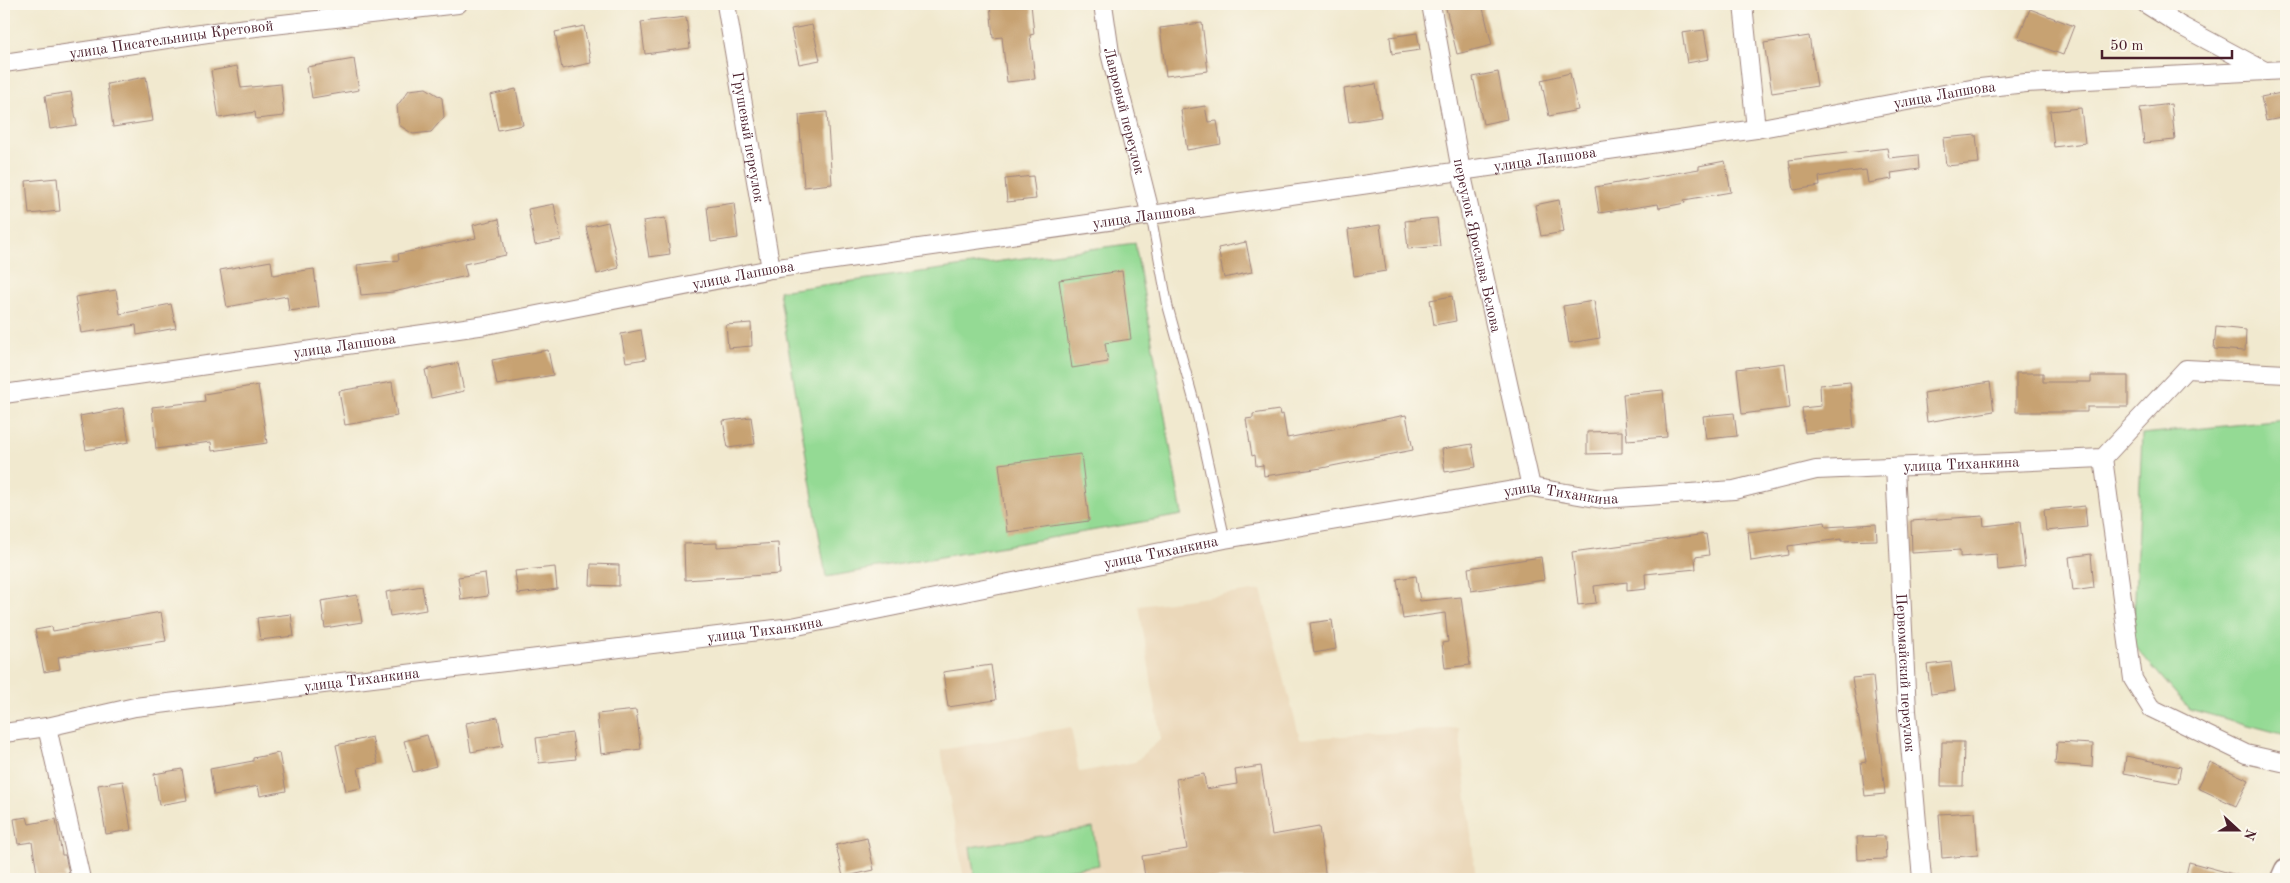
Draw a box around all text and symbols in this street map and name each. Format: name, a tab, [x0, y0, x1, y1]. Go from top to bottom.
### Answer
street label: улица Писательницы Кретовой	[69, 19, 274, 62]
scale bar	[2102, 28, 2232, 60]
text: 50 m	[2110, 39, 2144, 54]
street label: Лавровый переулок	[1100, 46, 1146, 177]
street label: Грушевый переулок	[729, 71, 766, 204]
street label: улица Лапшова	[1893, 80, 1997, 112]
street label: улица Лапшова	[1493, 146, 1598, 175]
street label: переулок Ярослава Белова	[1450, 158, 1503, 335]
street label: улица Лапшова	[1092, 203, 1197, 232]
street label: улица Лапшова	[691, 260, 796, 293]
street label: улица Лапшова	[292, 332, 398, 361]
street label: улица Тиханкина	[1903, 455, 2020, 475]
street label: улица Тиханкина	[1503, 480, 1619, 508]
street label: улица Тиханкина	[1103, 534, 1220, 572]
street label: Первомайский переулок	[1892, 593, 1917, 753]
street label: улица Тиханкина	[706, 615, 824, 646]
street label: улица Тиханкина	[303, 666, 421, 695]
north arrow	[2212, 806, 2262, 856]
text: N	[2241, 827, 2258, 842]

